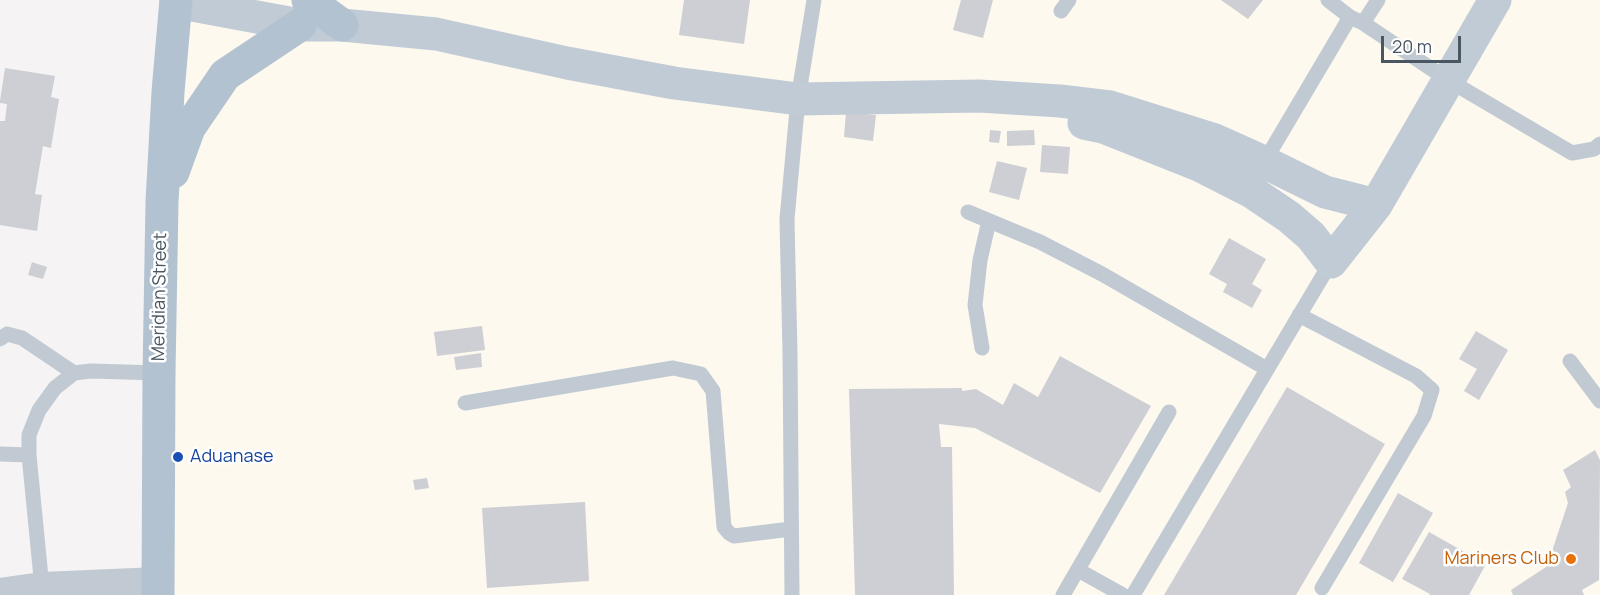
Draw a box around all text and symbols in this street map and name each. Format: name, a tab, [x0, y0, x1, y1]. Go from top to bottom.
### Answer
scale bar	[1384, 24, 1464, 62]
text: 20 m	[1392, 34, 1432, 58]
street label: Meridian Street	[148, 233, 172, 361]
place label: Aduanase	[190, 446, 273, 468]
marker: Aduanase	[171, 450, 185, 464]
place label: Mariners Club	[1444, 548, 1559, 570]
marker: Mariners Club	[1564, 552, 1578, 566]

